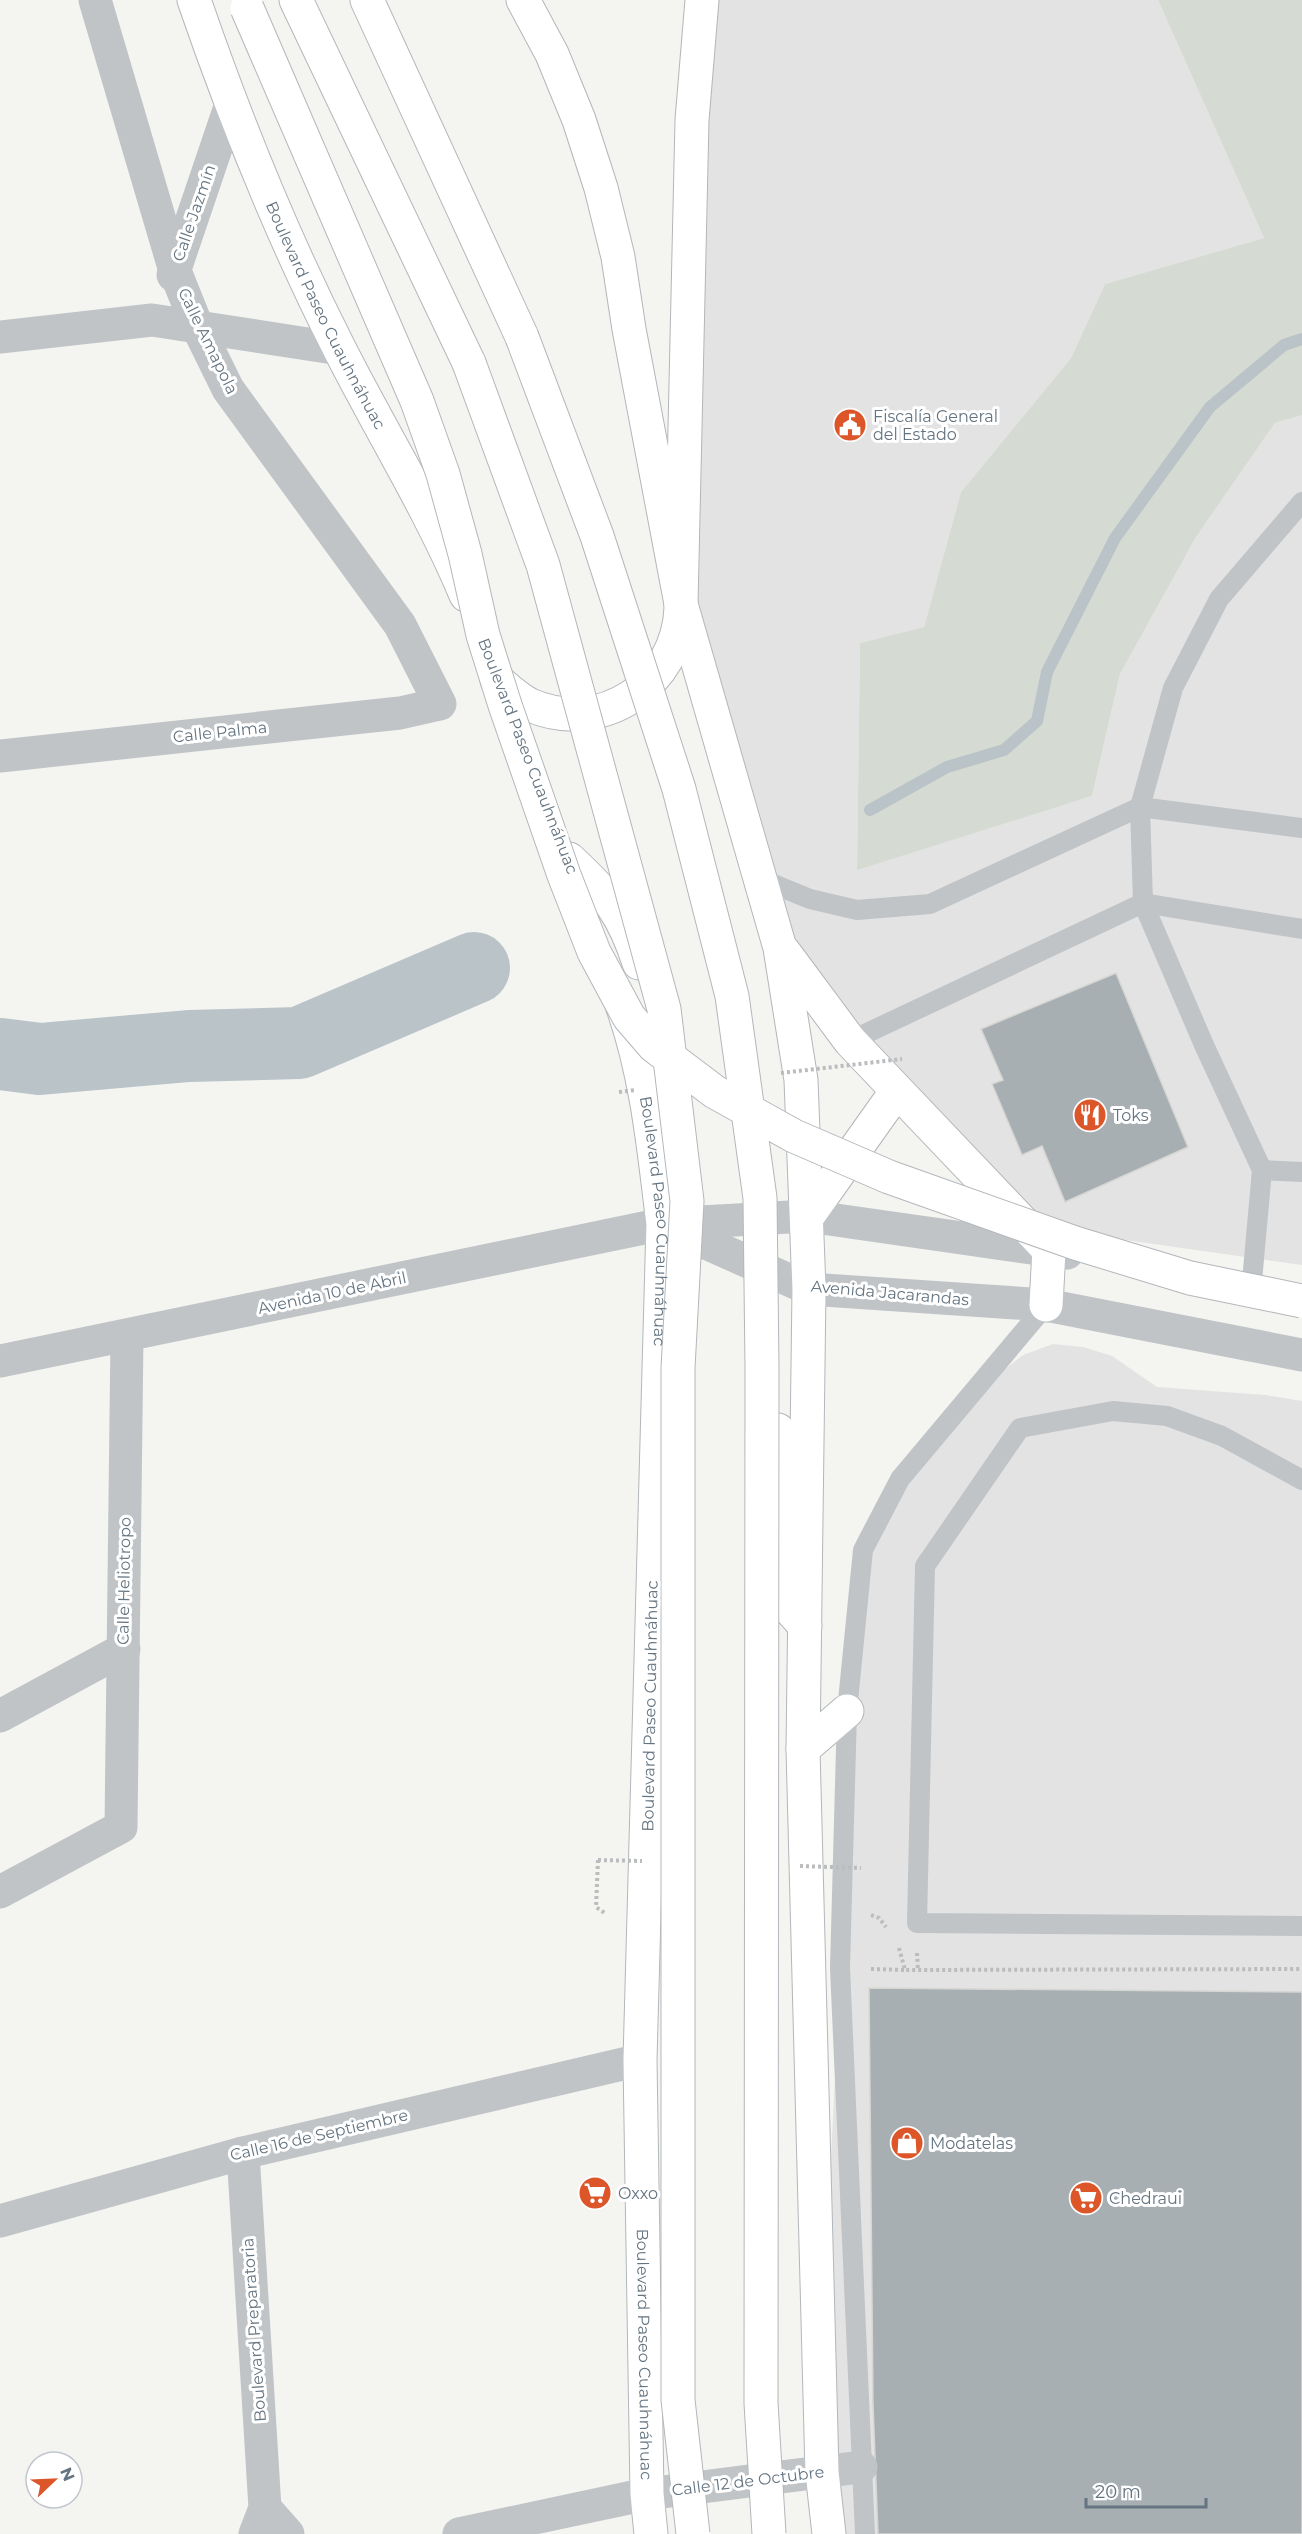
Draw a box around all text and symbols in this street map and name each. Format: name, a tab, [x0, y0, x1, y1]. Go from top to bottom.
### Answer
street label: Calle Jazmín	[169, 162, 219, 264]
street label: Boulevard Paseo Cuauhnáhuac	[262, 198, 390, 432]
street label: Calle Amapola	[174, 285, 242, 397]
public building icon: Fiscalía General del Estado	[832, 407, 868, 443]
place label: Fiscalía General del Estado	[873, 407, 998, 444]
street label: Boulevard Paseo Cuauhnáhuac	[474, 635, 582, 877]
street label: Calle Palma	[172, 718, 268, 746]
street label: Boulevard Paseo Cuauhnáhuac	[636, 1095, 673, 1347]
restaurant icon: Toks	[1072, 1097, 1108, 1133]
place label: Toks	[1113, 1106, 1149, 1125]
street label: Avenida 10 de Abril	[256, 1268, 408, 1318]
street label: Avenida Jacarandas	[810, 1277, 970, 1309]
street label: Calle Heliotropo	[113, 1517, 135, 1645]
street label: Boulevard Paseo Cuauhnáhuac	[638, 1580, 662, 1832]
street label: Calle 16 de Septiembre	[228, 2105, 410, 2165]
shop icon: Modatelas	[889, 2125, 925, 2161]
place label: Modatelas	[930, 2134, 1013, 2153]
supermarket icon: Oxxo	[577, 2175, 613, 2211]
supermarket icon: Chedraui	[1068, 2180, 1104, 2216]
place label: Oxxo	[618, 2184, 658, 2203]
place label: Chedraui	[1109, 2189, 1182, 2208]
street label: Boulevard Paseo Cuauhnáhuac	[633, 2228, 656, 2480]
street label: Boulevard Preparatoria	[238, 2237, 270, 2423]
north arrow	[24, 2450, 84, 2510]
street label: Calle 12 de Octubre	[671, 2462, 825, 2500]
text: N	[56, 2465, 79, 2484]
scale bar	[1086, 2471, 1206, 2509]
text: 20 m	[1095, 2481, 1141, 2503]

